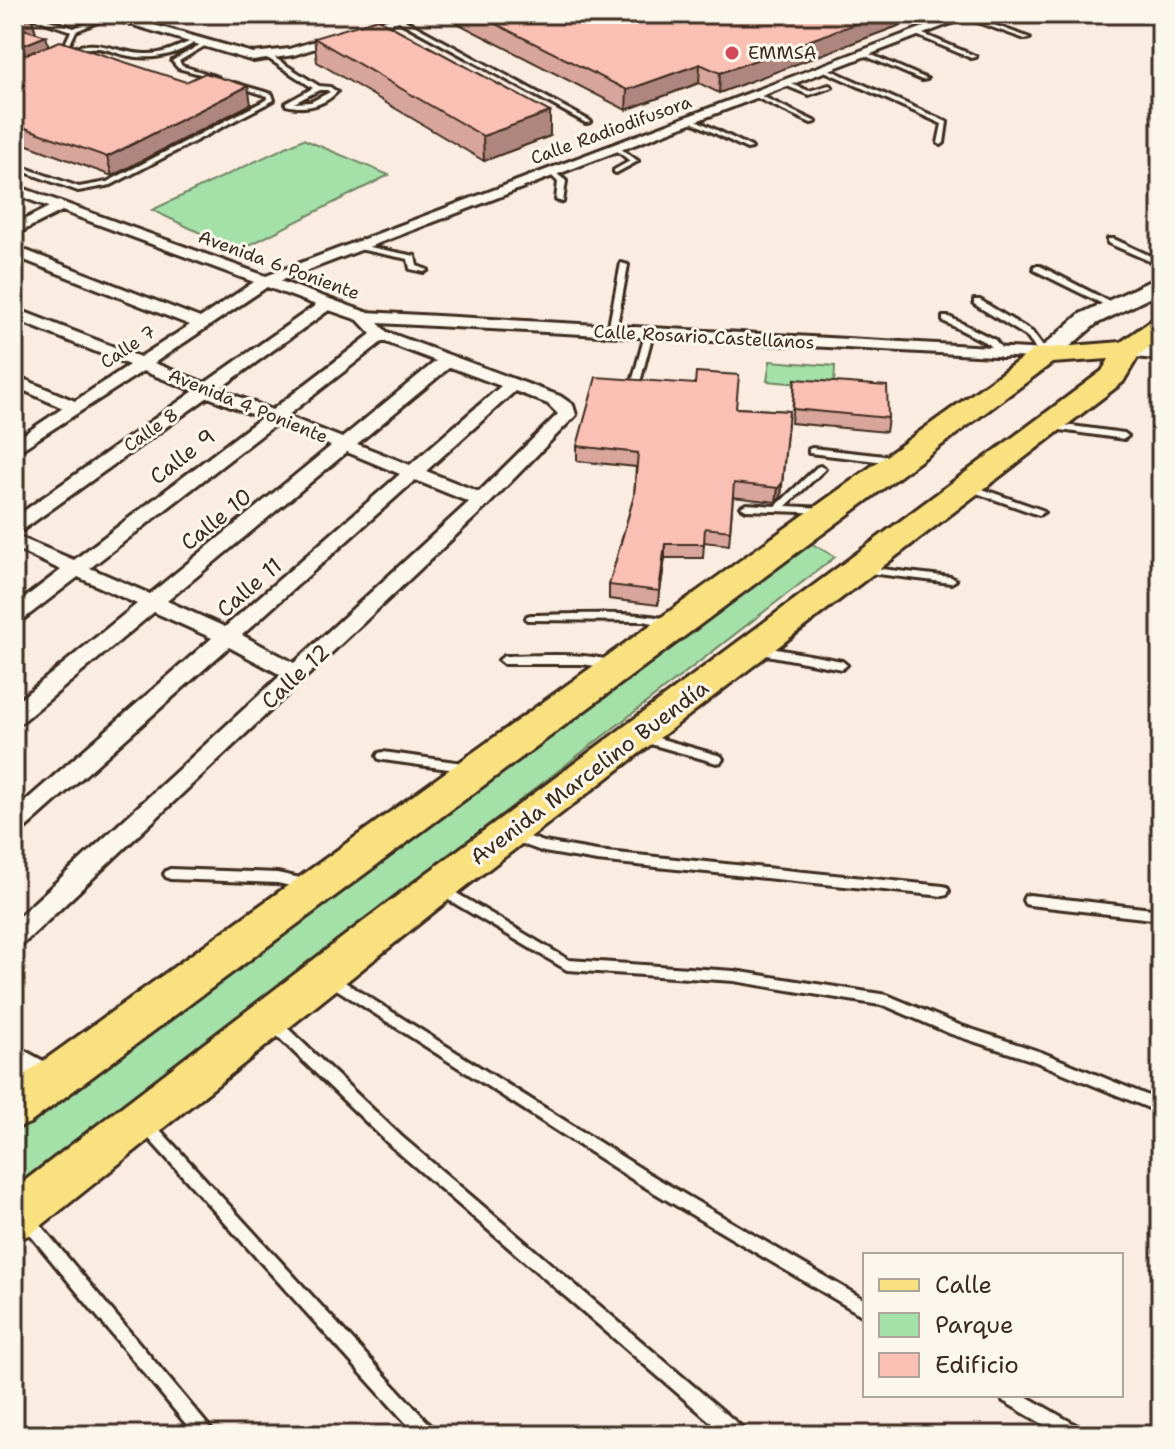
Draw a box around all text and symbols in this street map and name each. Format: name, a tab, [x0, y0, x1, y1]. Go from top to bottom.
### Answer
place label: EMMSA	[748, 41, 817, 65]
marker: EMMSA	[723, 44, 741, 62]
street label: Calle Radiodifusora	[527, 90, 695, 170]
street label: Avenida 6 Poniente	[195, 225, 363, 305]
street label: Calle Rosario Castellanos	[593, 319, 815, 355]
street label: Calle 7	[96, 320, 160, 374]
street label: Avenida 4 Poniente	[165, 363, 331, 449]
street label: Calle 8	[119, 403, 183, 457]
street label: Calle 9	[144, 422, 221, 491]
street label: Calle 10	[175, 482, 258, 557]
street label: Calle 11	[211, 551, 288, 624]
street label: Calle 12	[255, 637, 336, 715]
street label: Avenida Marcelino Buendía	[464, 673, 715, 872]
legend	[863, 1253, 1123, 1397]
text: Calle	[935, 1269, 992, 1301]
text: Parque	[935, 1309, 1014, 1341]
text: Edificio	[935, 1349, 1019, 1381]

